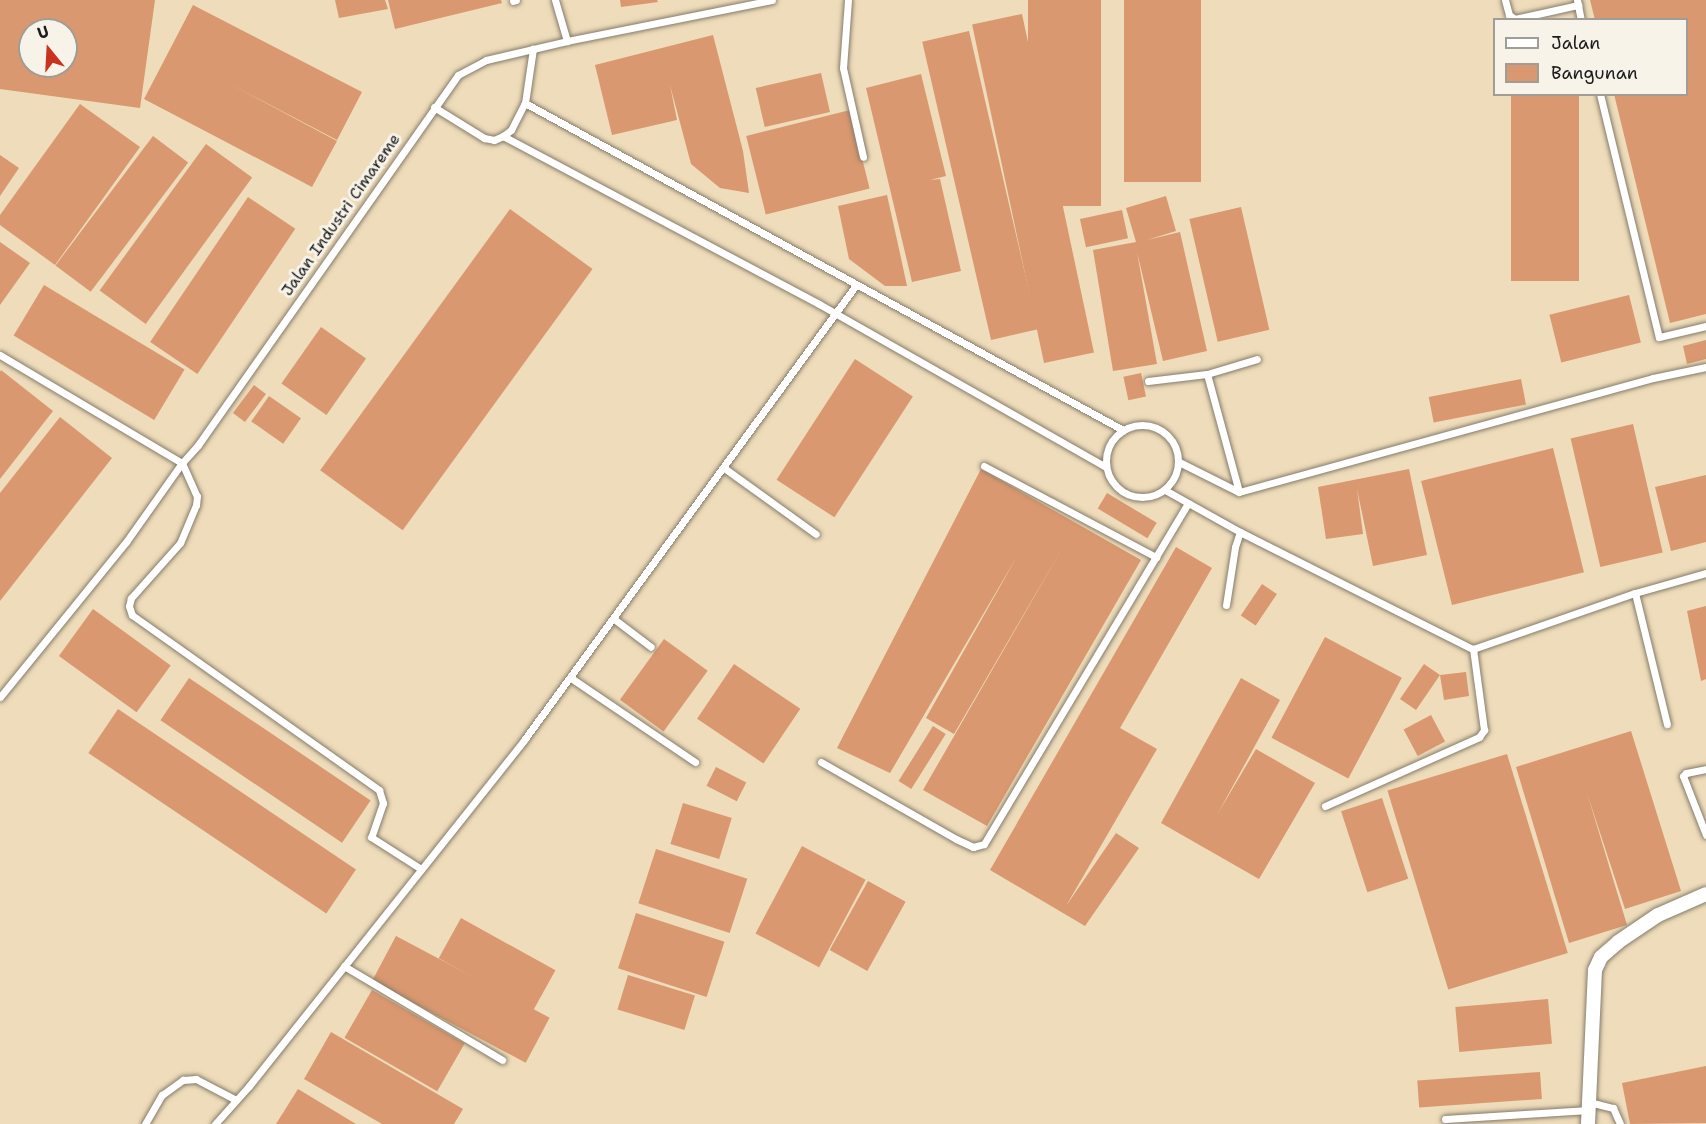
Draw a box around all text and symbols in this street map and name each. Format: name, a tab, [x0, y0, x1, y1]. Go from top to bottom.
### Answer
north arrow	[18, 18, 78, 78]
legend	[1493, 18, 1688, 96]
text: U	[34, 21, 51, 44]
text: Jalan	[1551, 31, 1600, 55]
text: Bangunan	[1551, 61, 1638, 85]
street label: Jalan Industri Cimareme	[278, 130, 404, 300]

